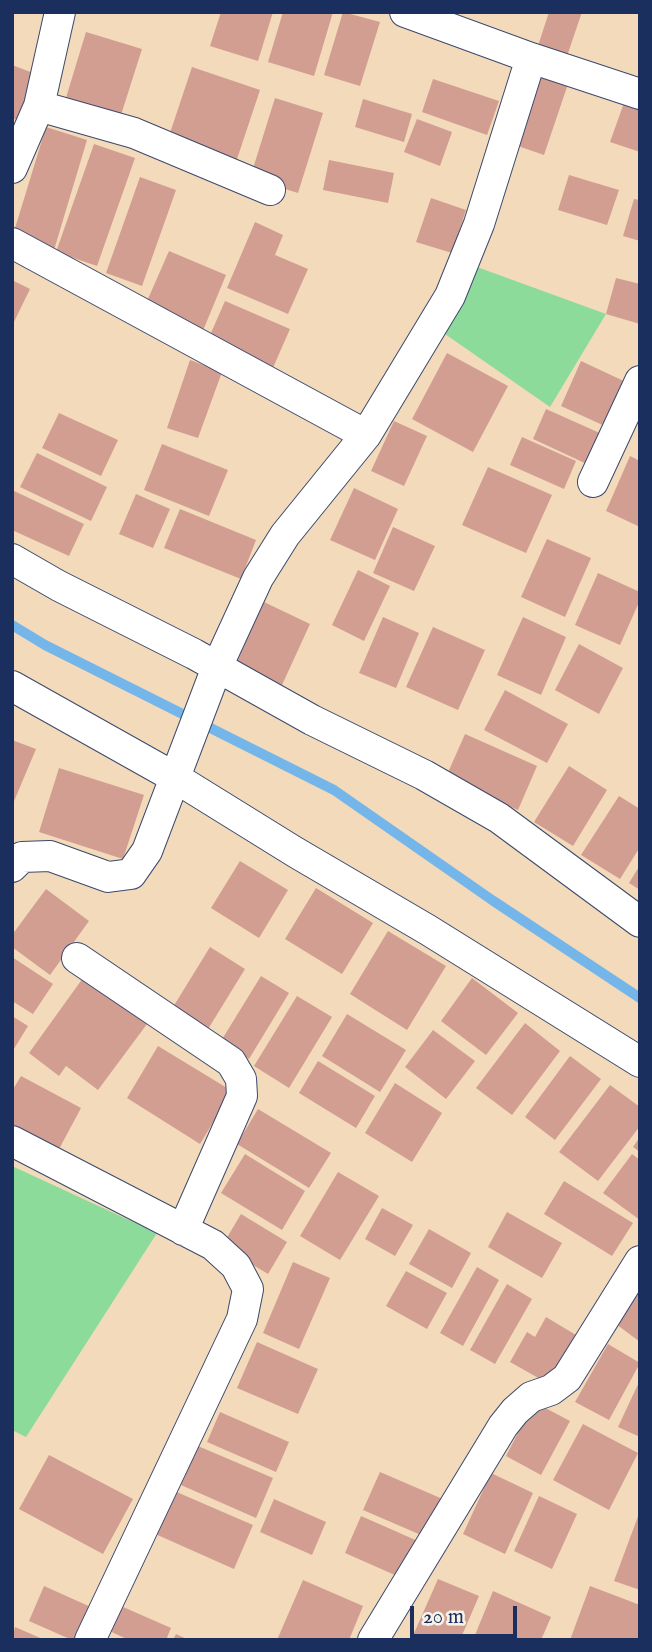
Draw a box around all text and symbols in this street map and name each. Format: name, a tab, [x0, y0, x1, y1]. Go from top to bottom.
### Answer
scale bar	[414, 1592, 521, 1636]
text: 20 m	[423, 1604, 464, 1631]

